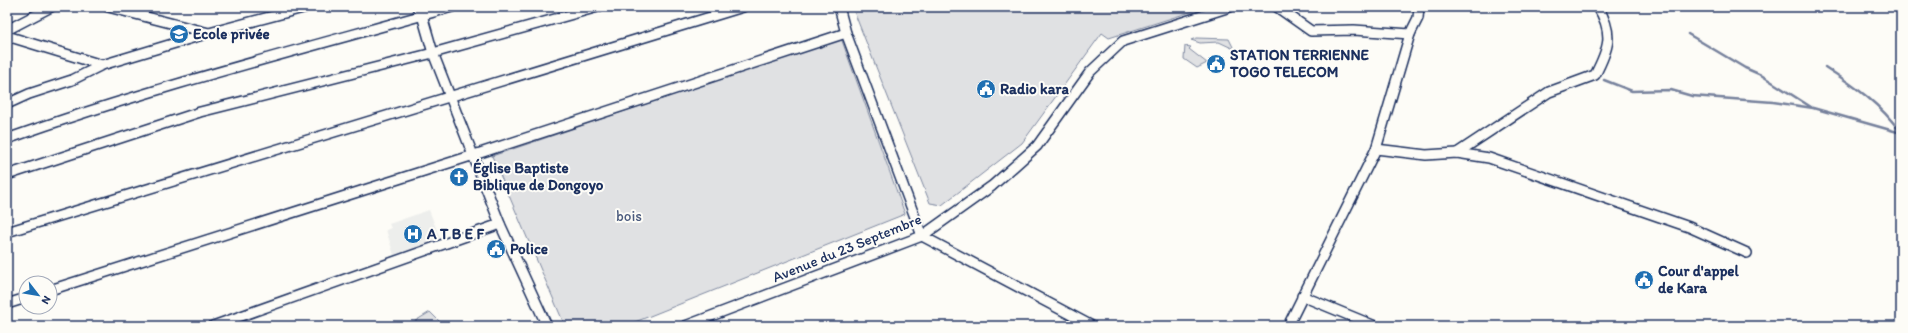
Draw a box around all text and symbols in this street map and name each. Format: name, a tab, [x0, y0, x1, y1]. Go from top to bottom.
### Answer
school or university icon: Ecole privée	[168, 23, 190, 45]
place label: Ecole privée	[193, 25, 270, 44]
place label: STATION TERRIENNE TOGO TELECOM	[1229, 46, 1370, 81]
public building icon: STATION TERRIENNE TOGO TELECOM	[1205, 53, 1227, 75]
public building icon: Radio kara	[975, 78, 997, 100]
place label: Radio kara	[1000, 80, 1069, 98]
place label: Église Baptiste Biblique de Dongoyo	[473, 158, 604, 195]
church icon: Église Baptiste Biblique de Dongoyo	[448, 166, 470, 188]
park label: bois	[616, 207, 642, 225]
street label: Avenue du 23 Septembre	[770, 210, 924, 286]
hospital icon: A T B E F	[402, 223, 424, 245]
place label: A T B E F	[426, 225, 484, 243]
public building icon: Police	[485, 238, 507, 260]
place label: Police	[510, 240, 548, 258]
place label: Cour d'appel de Kara	[1658, 262, 1739, 297]
public building icon: Cour d'appel de Kara	[1633, 269, 1655, 291]
north arrow	[18, 275, 58, 315]
text: N	[39, 293, 54, 306]

